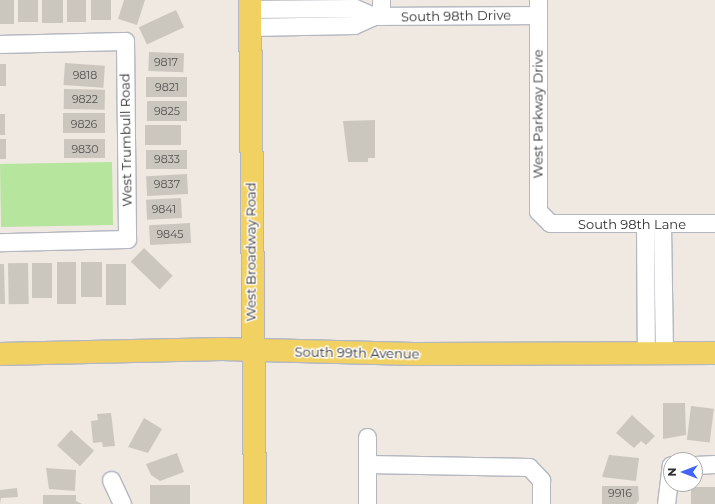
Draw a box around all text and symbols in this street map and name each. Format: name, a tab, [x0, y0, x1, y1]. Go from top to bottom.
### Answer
street label: South 98th Drive	[401, 7, 511, 25]
street label: West Parkway Drive	[530, 49, 546, 179]
house number: 9817	[154, 55, 178, 69]
house number: 9818	[73, 68, 97, 82]
street label: West Trumbull Road	[117, 73, 135, 207]
house number: 9821	[155, 80, 179, 94]
house number: 9822	[72, 92, 98, 106]
house number: 9825	[154, 104, 180, 118]
house number: 9826	[71, 117, 97, 131]
house number: 9830	[71, 142, 99, 156]
house number: 9833	[154, 152, 180, 166]
house number: 9837	[154, 177, 180, 191]
street label: West Broadway Road	[243, 182, 259, 322]
house number: 9841	[152, 202, 176, 216]
street label: South 98th Lane	[578, 216, 686, 232]
house number: 9845	[156, 227, 184, 241]
street label: South 99th Avenue	[294, 344, 420, 362]
north arrow	[663, 452, 703, 492]
text: N	[665, 468, 679, 476]
house number: 9916	[608, 486, 632, 500]

